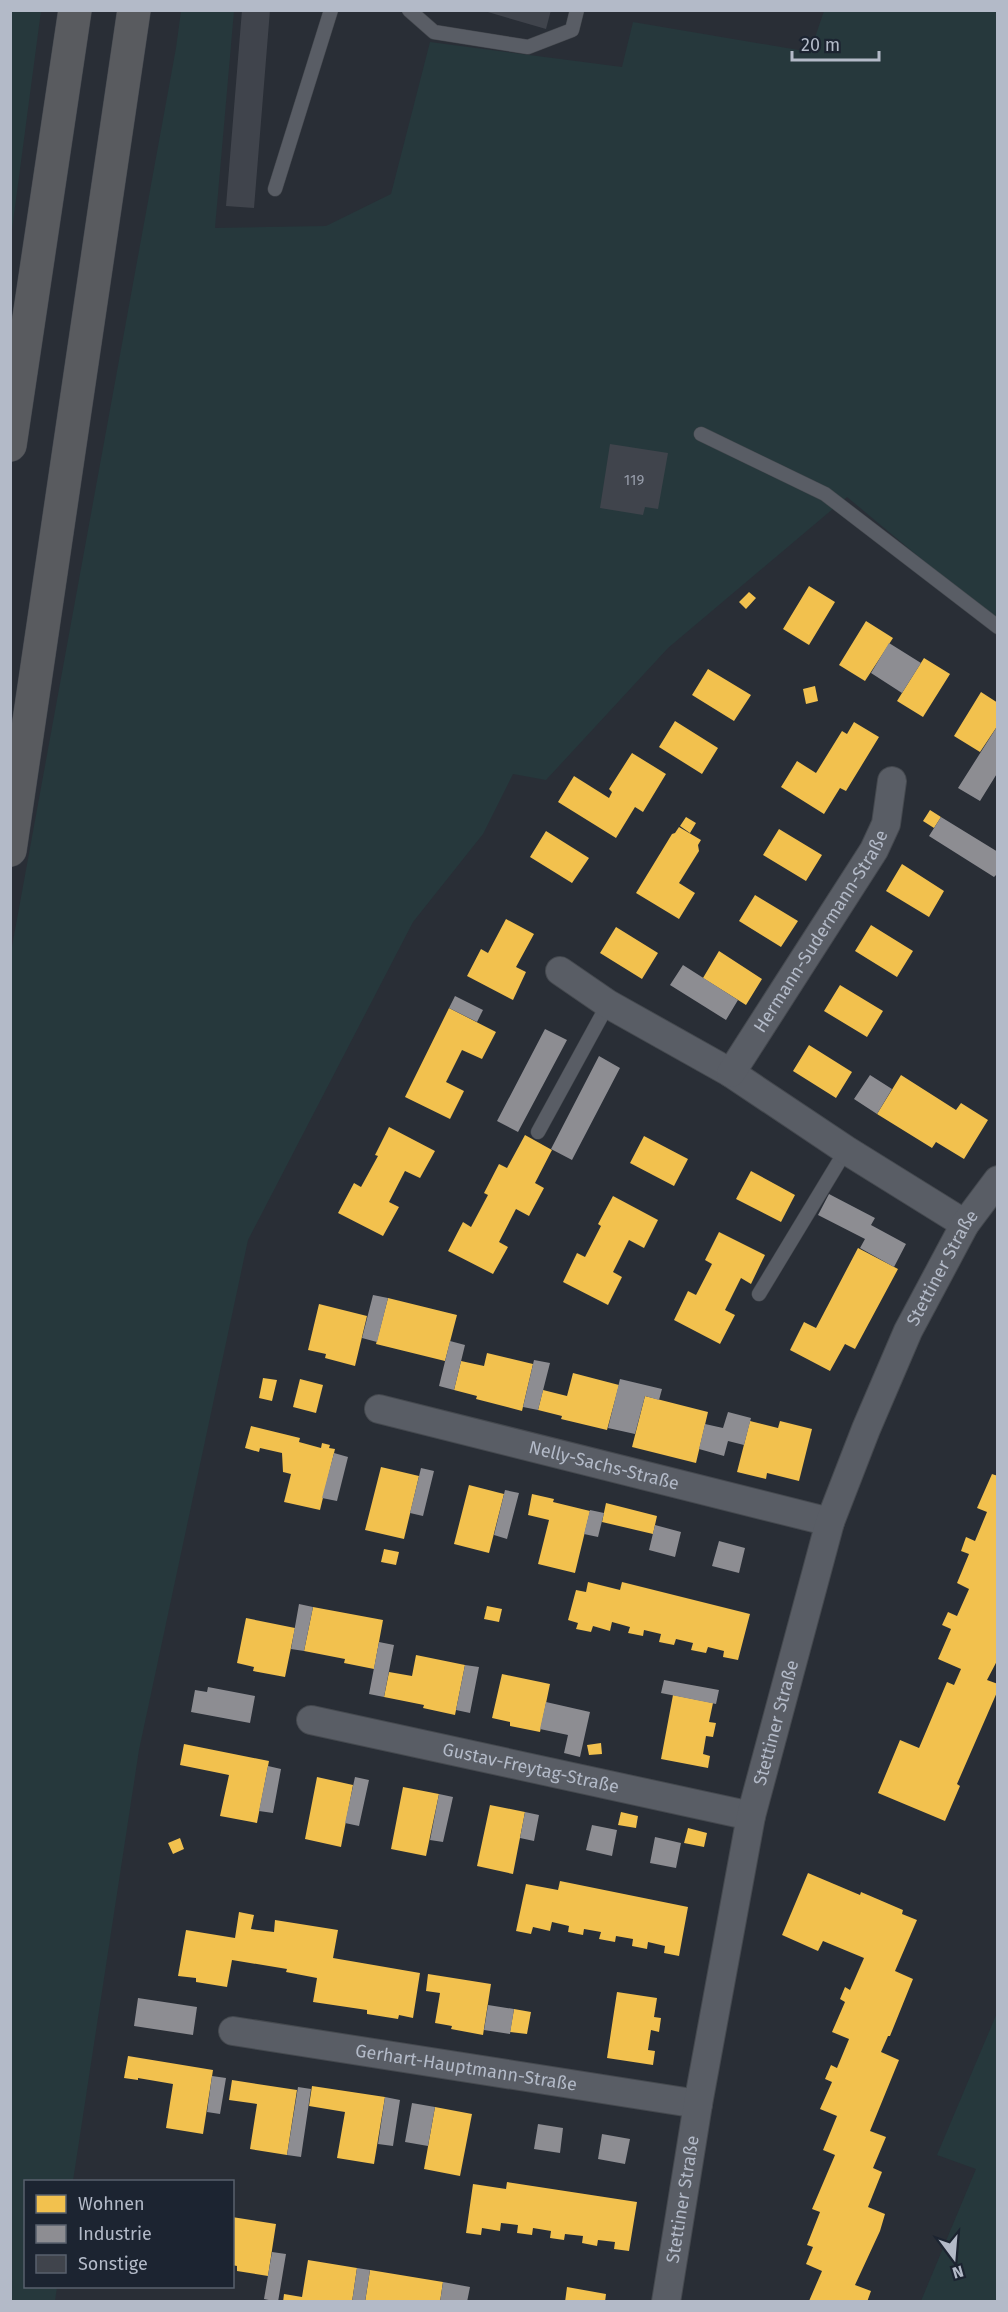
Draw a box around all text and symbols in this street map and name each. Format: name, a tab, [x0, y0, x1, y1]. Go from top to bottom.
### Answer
scale bar	[792, 24, 879, 62]
text: 20 m	[801, 34, 840, 56]
house number: 119	[624, 471, 644, 489]
street label: Hermann-Sudermann-Straße	[749, 826, 893, 1037]
street label: Stettiner Straße	[902, 1205, 983, 1330]
street label: Nelly-Sachs-Straße	[527, 1436, 682, 1495]
street label: Stettiner Straße	[749, 1658, 803, 1788]
street label: Gustav-Freytag-Straße	[441, 1738, 621, 1798]
street label: Gerhart-Hauptmann-Straße	[354, 2039, 579, 2096]
street label: Stettiner Straße	[661, 2134, 704, 2265]
legend	[24, 2180, 234, 2288]
text: Wohnen	[78, 2193, 145, 2215]
text: Industrie	[78, 2223, 152, 2245]
north arrow	[924, 2228, 984, 2288]
text: Sonstige	[78, 2253, 148, 2275]
text: N	[950, 2261, 966, 2283]

